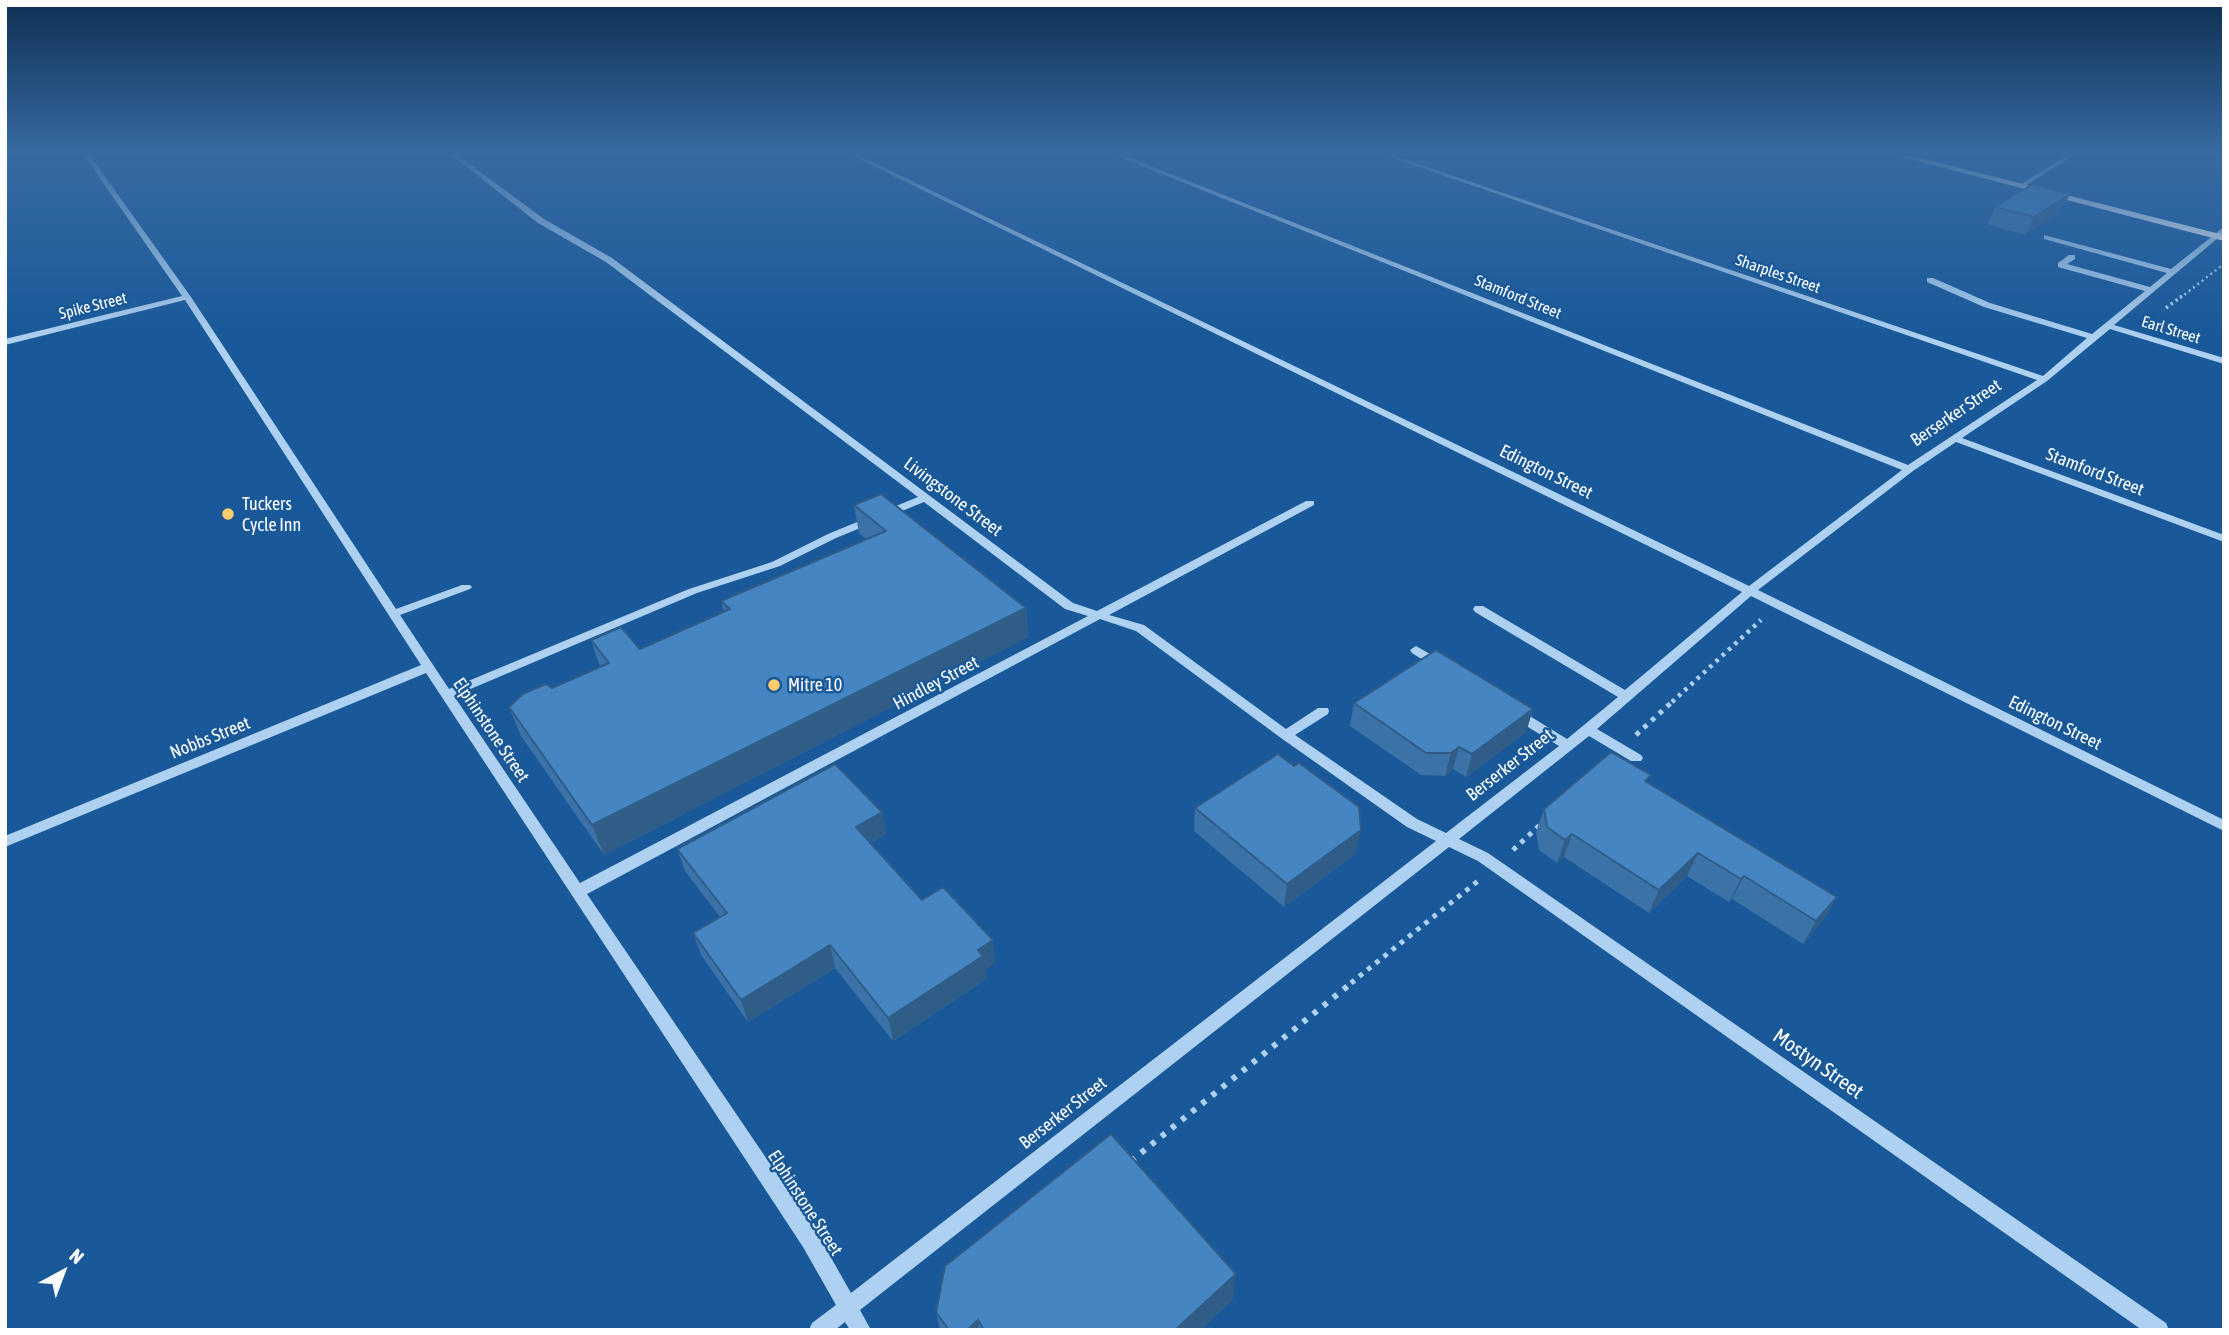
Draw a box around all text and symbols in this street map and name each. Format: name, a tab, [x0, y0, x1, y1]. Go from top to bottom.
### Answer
street label: Sharples Street	[1733, 251, 1823, 297]
street label: Stamford Street	[1472, 271, 1564, 323]
street label: Spike Street	[57, 288, 129, 324]
street label: Earl Street	[2139, 312, 2203, 348]
street label: Berserker Street	[1906, 375, 2006, 451]
street label: Edington Street	[1496, 440, 1596, 504]
street label: Stamford Street	[2043, 443, 2147, 501]
street label: Livingstone Street	[899, 453, 1007, 541]
place label: Tuckers Cycle Inn	[242, 493, 301, 536]
marker: Tuckers Cycle Inn	[220, 506, 236, 522]
street label: Hindley Street	[890, 651, 982, 715]
street label: Elphinstone Street	[448, 674, 534, 786]
place label: Mitre 10	[788, 674, 842, 696]
marker: Mitre 10	[766, 677, 782, 693]
street label: Edington Street	[2005, 691, 2105, 755]
street label: Nobbs Street	[167, 712, 253, 764]
street label: Berserker Street	[1462, 724, 1558, 806]
street label: Mostyn Street	[1768, 1024, 1868, 1104]
street label: Berserker Street	[1015, 1072, 1111, 1154]
street label: Elphinstone Street	[763, 1146, 847, 1260]
north arrow	[28, 1237, 98, 1307]
text: N	[65, 1244, 88, 1268]

